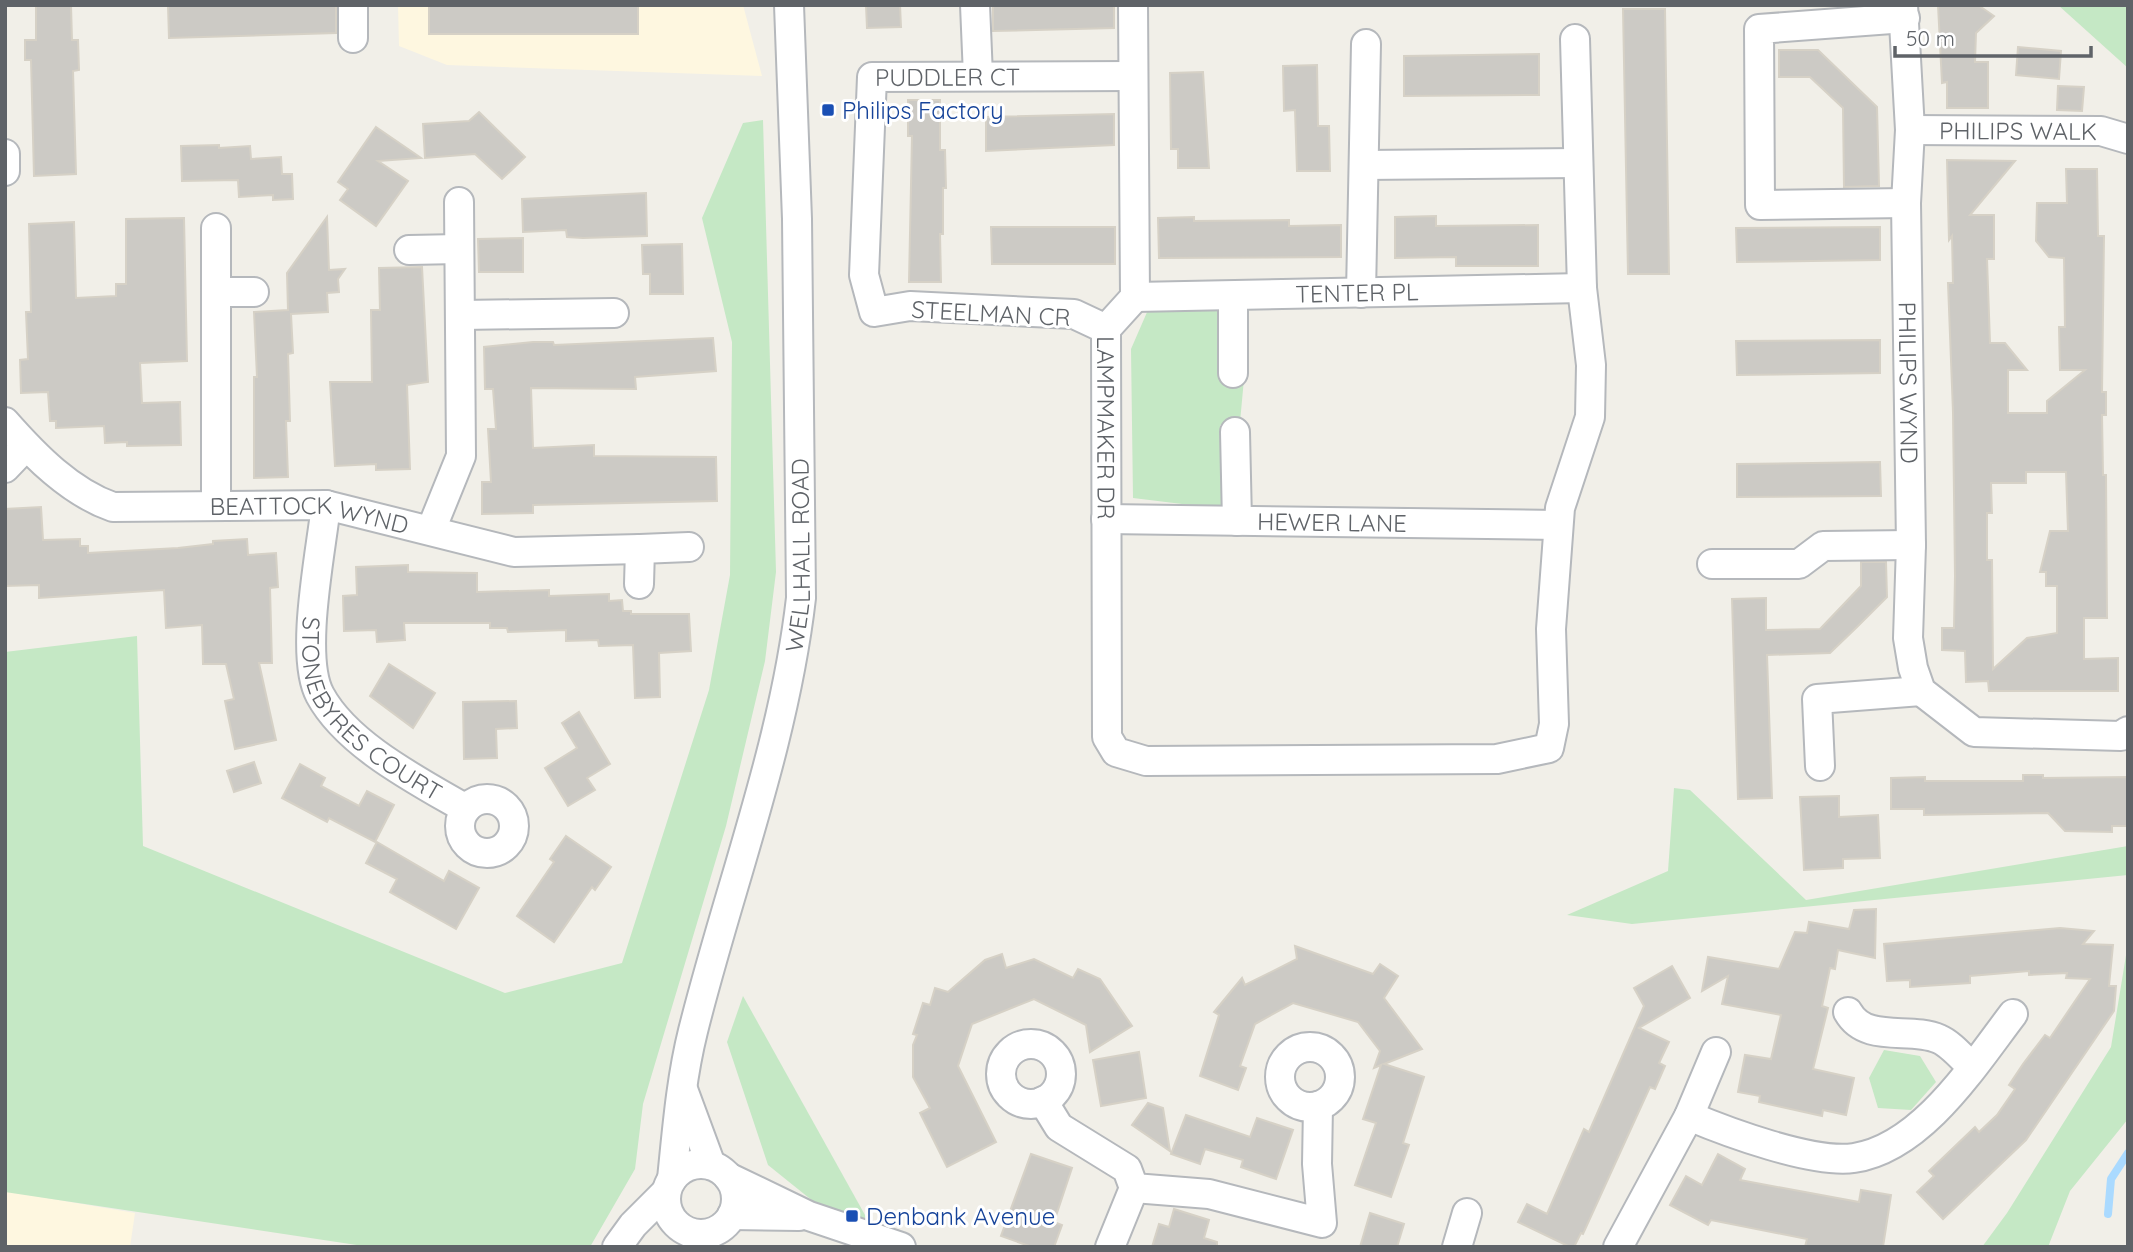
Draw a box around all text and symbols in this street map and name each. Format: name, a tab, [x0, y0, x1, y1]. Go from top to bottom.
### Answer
scale bar	[1895, 14, 2091, 58]
text: 50 m	[1906, 25, 1955, 51]
street label: PUDDLER CT	[875, 61, 1020, 92]
place label: Philips Factory	[842, 95, 1004, 125]
marker: Philips Factory	[820, 102, 836, 118]
street label: PHILIPS WALK	[1939, 115, 2097, 146]
street label: TENTER PL	[1295, 276, 1419, 309]
street label: STEELMAN CR	[911, 294, 1071, 332]
street label: PHILIPS WYND	[1892, 301, 1925, 464]
street label: LAMPMAKER DR	[1091, 336, 1121, 520]
street label: WELLHALL ROAD	[778, 458, 816, 654]
street label: BEATTOCK WYND	[209, 490, 412, 540]
street label: HEWER LANE	[1257, 506, 1407, 538]
street label: STONEBYRES COURT	[296, 616, 447, 807]
place label: Denbank Avenue	[866, 1201, 1055, 1231]
marker: Denbank Avenue	[844, 1208, 860, 1224]

